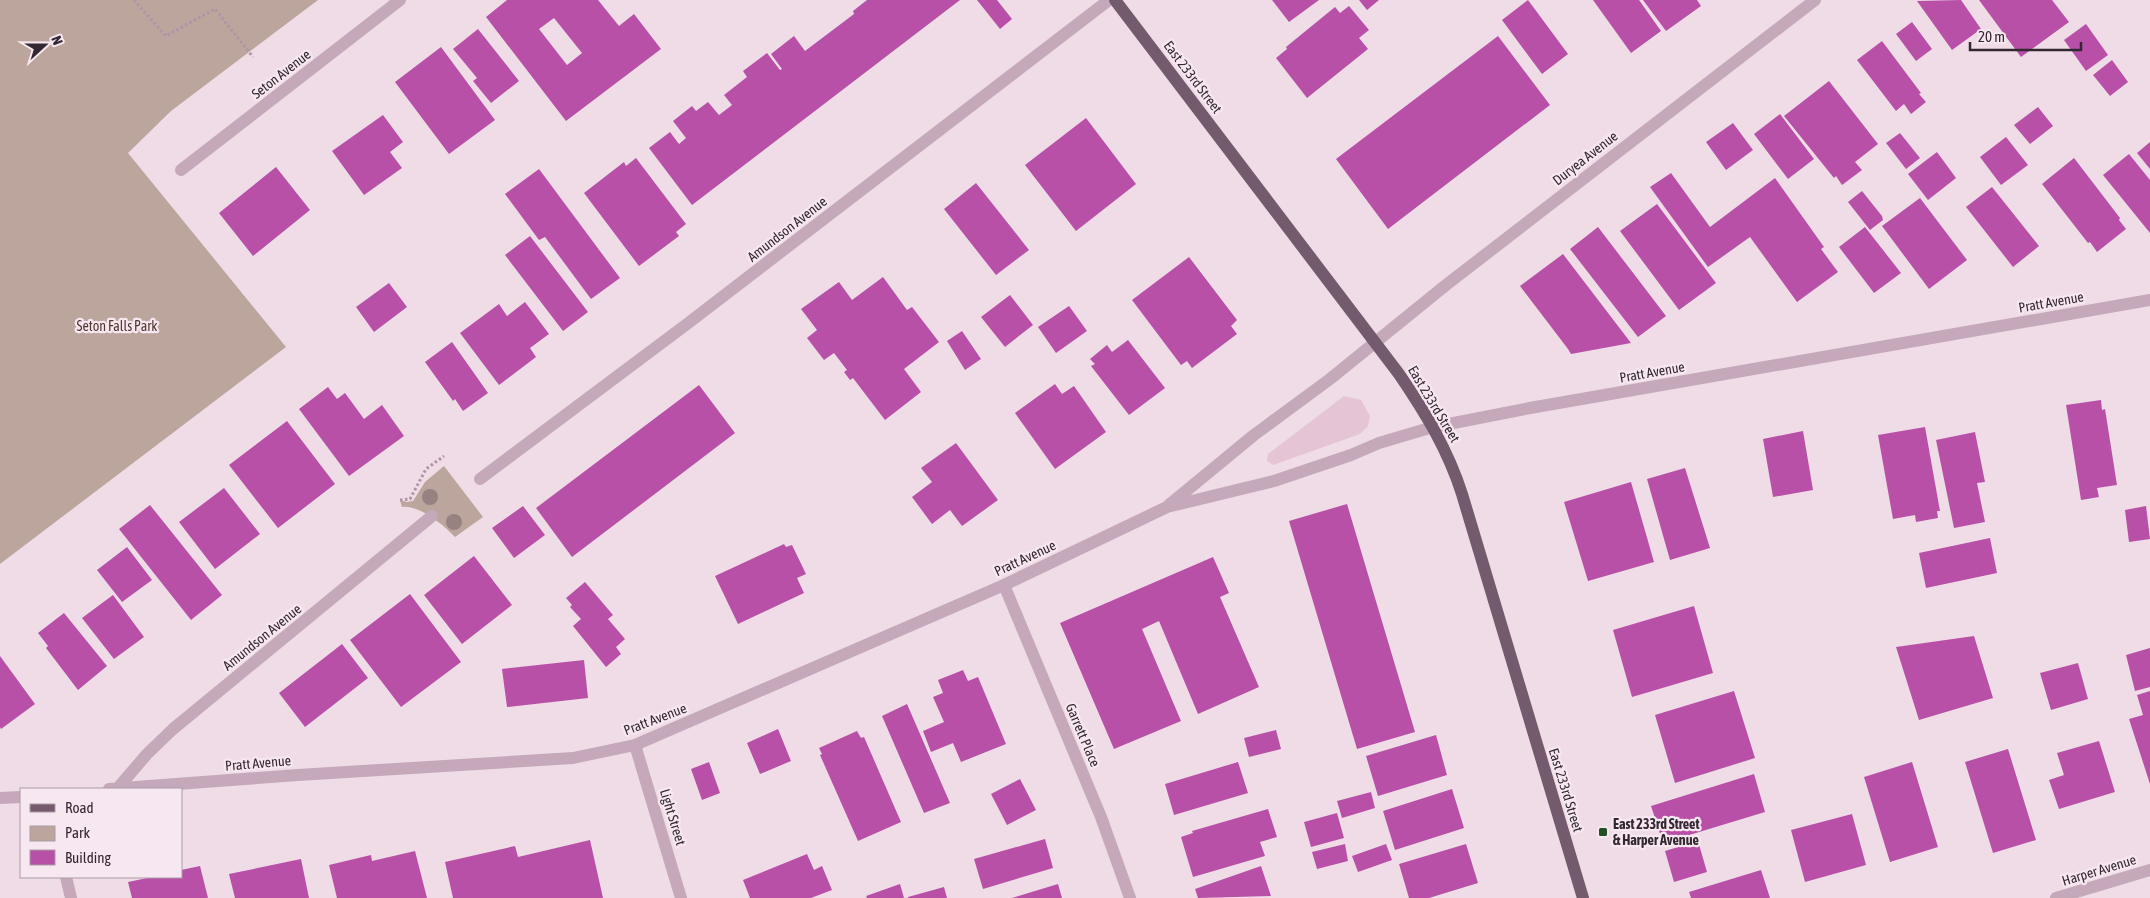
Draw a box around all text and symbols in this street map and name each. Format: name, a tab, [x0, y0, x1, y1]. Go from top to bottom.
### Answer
north arrow	[20, 20, 70, 70]
scale bar	[1970, 20, 2081, 52]
text: 20 m	[1978, 28, 2005, 45]
text: N	[48, 34, 66, 47]
street label: East 233rd Street	[1161, 38, 1225, 116]
street label: Seton Avenue	[248, 46, 314, 102]
street label: Duryea Avenue	[1549, 128, 1621, 188]
street label: Amundson Avenue	[744, 193, 830, 265]
street label: Pratt Avenue	[2017, 288, 2085, 316]
park label: Seton Falls Park	[77, 318, 157, 334]
street label: Pratt Avenue	[1618, 358, 1686, 386]
street label: East 233rd Street	[1405, 363, 1463, 445]
street label: Pratt Avenue	[992, 537, 1058, 579]
street label: Amundson Avenue	[220, 601, 304, 673]
street label: Pratt Avenue	[621, 700, 689, 738]
street label: Garrett Place	[1063, 701, 1103, 769]
street label: East 233rd Street	[1546, 746, 1586, 834]
street label: Pratt Avenue	[224, 752, 292, 774]
street label: Light Street	[657, 787, 689, 847]
legend	[20, 788, 182, 878]
text: Road	[65, 799, 94, 816]
place label: East 233rd Street & Harper Avenue	[1613, 816, 1700, 848]
text: Park	[65, 824, 90, 841]
marker: East 233rd Street & Harper Avenue	[1597, 826, 1609, 838]
text: Building	[65, 849, 111, 866]
street label: Harper Avenue	[2060, 851, 2138, 889]

